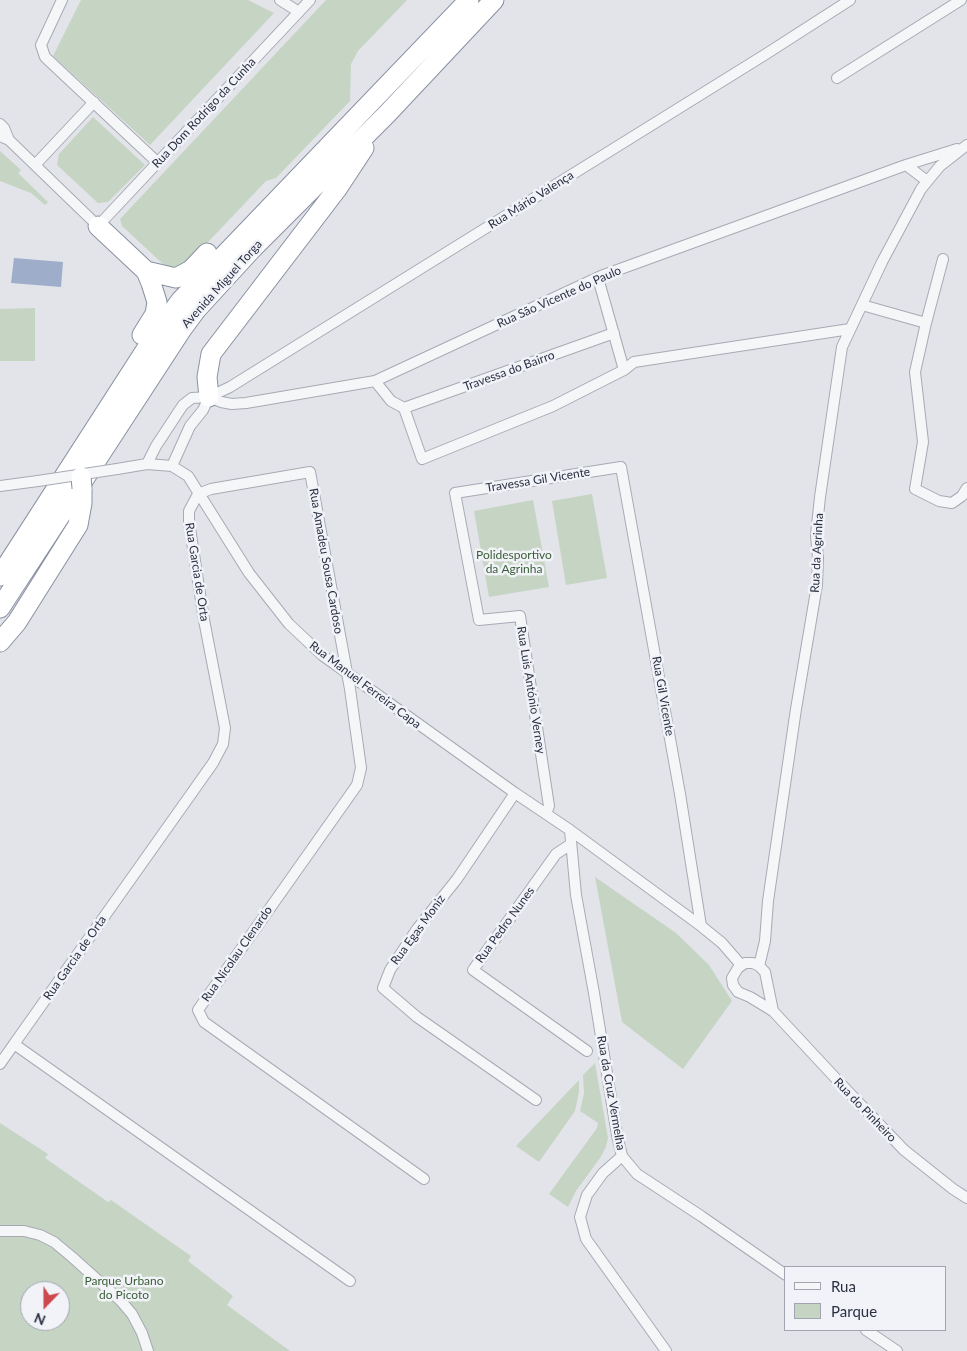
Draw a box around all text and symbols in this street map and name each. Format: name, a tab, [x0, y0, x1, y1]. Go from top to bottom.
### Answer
street label: Rua Dom Rodrigo da Cunha	[149, 55, 259, 171]
street label: Rua Mário Valença	[486, 168, 576, 232]
street label: Avenida Miguel Torga	[179, 237, 265, 331]
street label: Rua São Vicente do Paulo	[495, 263, 623, 331]
street label: Travessa do Bairro	[461, 348, 557, 394]
street label: Travessa Gil Vicente	[485, 465, 591, 495]
street label: Rua Amadeu Sousa Cardoso	[306, 487, 346, 635]
street label: Rua da Agrinha	[808, 513, 826, 593]
street label: Rua Garcia de Orta	[182, 522, 212, 622]
park label: Polidesportivo da Agrinha	[476, 548, 552, 576]
street label: Rua Luis António Verney	[514, 625, 548, 755]
street label: Rua Manuel Ferreira Capa	[306, 638, 424, 732]
street label: Rua Gil Vicente	[649, 655, 677, 737]
street label: Rua Pedro Nunes	[472, 884, 538, 966]
street label: Rua Egas Moniz	[388, 892, 448, 968]
street label: Rua Nicolau Clenardo	[199, 903, 275, 1005]
street label: Rua Garcia de Orta	[41, 913, 109, 1003]
street label: Rua da Cruz Vermelha	[594, 1035, 628, 1151]
street label: Rua do Pinheiro	[831, 1075, 899, 1145]
legend	[784, 1266, 947, 1331]
park label: Parque Urbano do Picoto	[84, 1274, 164, 1302]
text: Rua	[831, 1277, 856, 1295]
north arrow	[20, 1281, 70, 1331]
text: Parque	[831, 1302, 877, 1320]
text: N	[31, 1310, 48, 1329]

